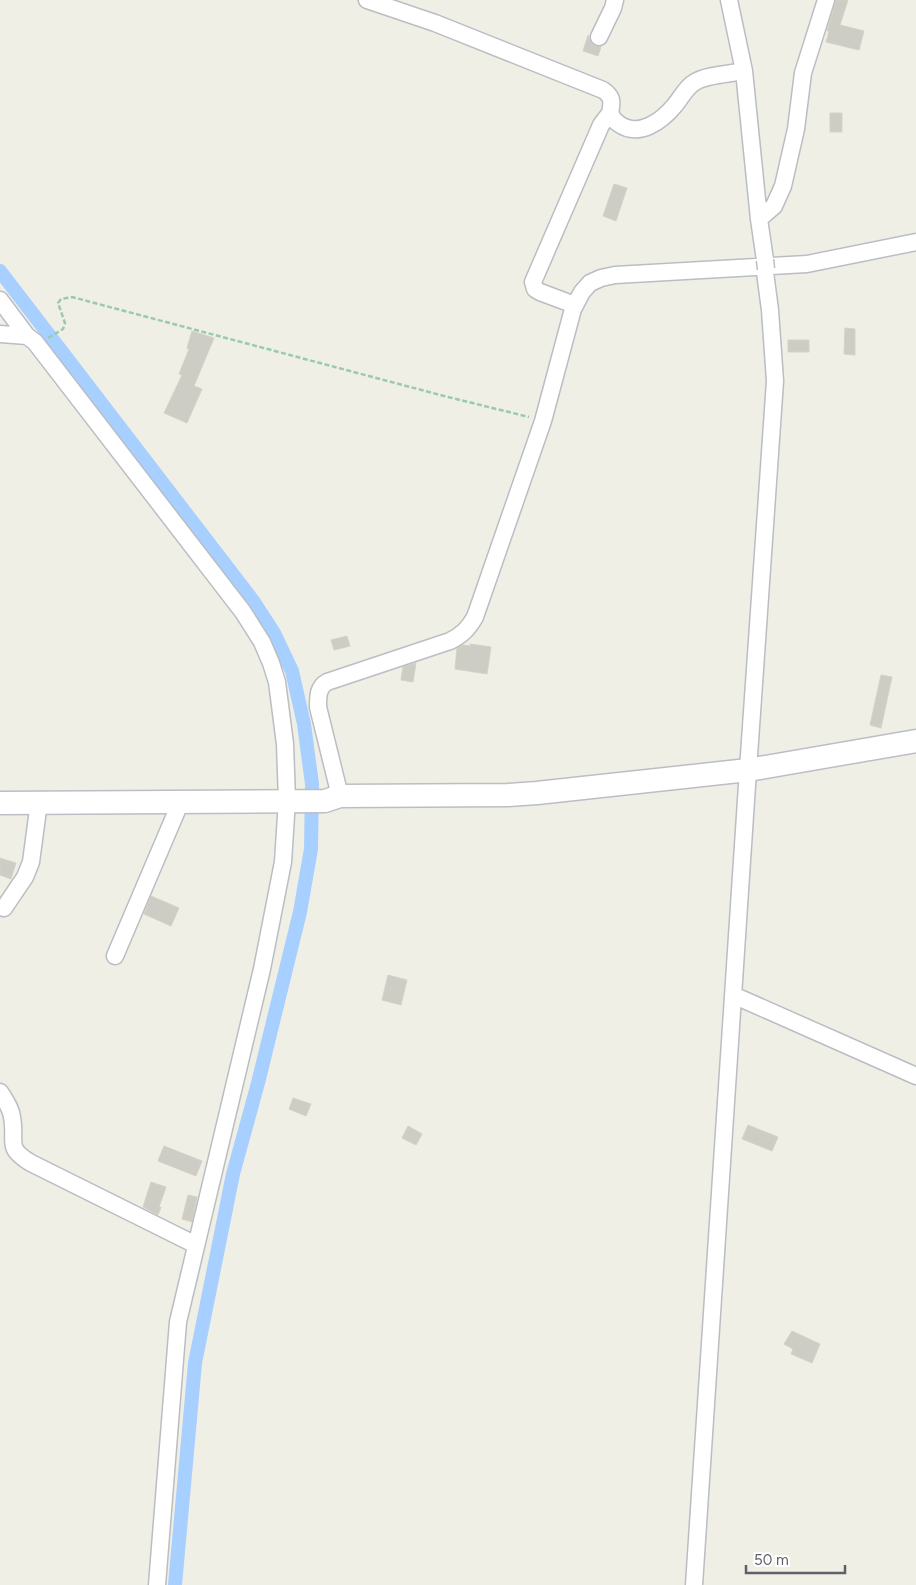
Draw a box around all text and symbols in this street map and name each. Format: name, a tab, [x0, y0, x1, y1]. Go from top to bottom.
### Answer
scale bar	[746, 1542, 845, 1574]
text: 50 m	[754, 1551, 789, 1569]

